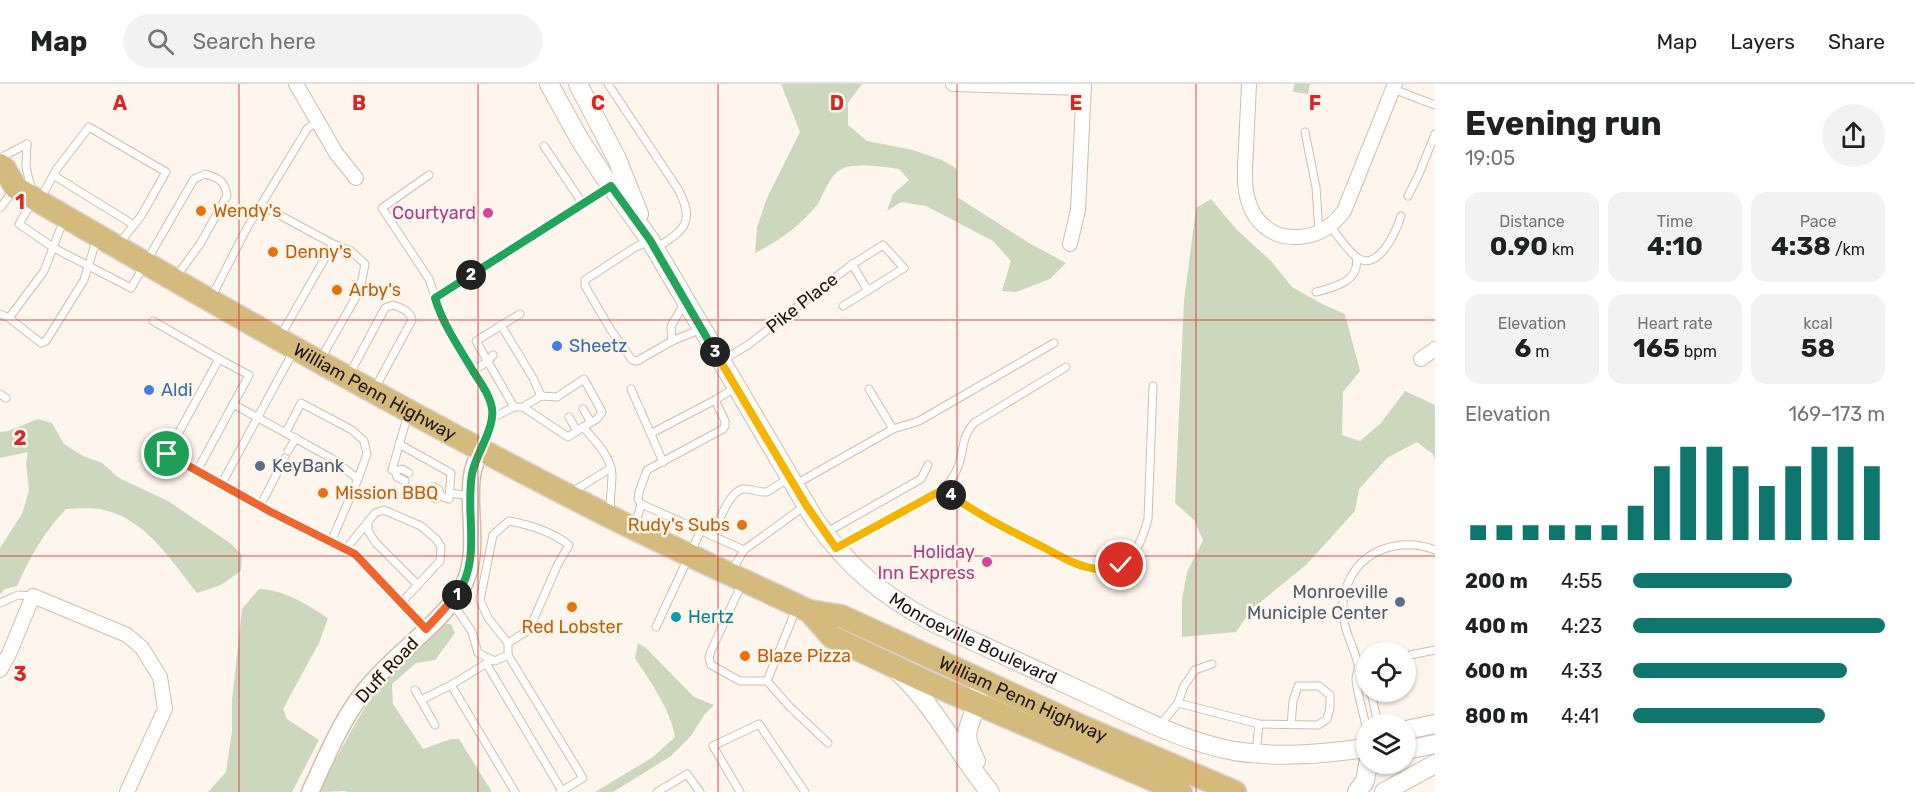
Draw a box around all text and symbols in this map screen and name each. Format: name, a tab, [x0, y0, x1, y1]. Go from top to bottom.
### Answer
search box	[123, 14, 543, 68]
text: Map	[30, 25, 87, 58]
icon: search	[144, 25, 177, 58]
text: Search here	[192, 28, 316, 55]
text: Map	[1656, 29, 1697, 54]
text: Layers	[1730, 29, 1795, 54]
text: Share	[1828, 29, 1885, 54]
text: A	[113, 91, 128, 115]
text: B	[352, 91, 366, 115]
text: C	[591, 91, 605, 115]
text: D	[830, 91, 844, 115]
text: E	[1070, 91, 1082, 115]
text: F	[1309, 91, 1321, 115]
text: Evening run	[1465, 104, 1662, 143]
button: share	[1822, 104, 1885, 167]
text: 19:05	[1465, 146, 1515, 170]
text: 1	[15, 190, 25, 214]
place label: Wendy's	[213, 200, 281, 222]
place label: Courtyard	[392, 202, 476, 224]
marker: Wendy's	[194, 204, 208, 218]
marker: Courtyard	[481, 206, 495, 220]
text: Distance	[1499, 212, 1565, 231]
text: Time	[1657, 212, 1693, 231]
text: Pace	[1800, 212, 1836, 231]
text: 0.90	[1490, 231, 1548, 262]
text: 4:10	[1647, 231, 1703, 262]
text: 4:38	[1771, 231, 1831, 262]
text: km	[1548, 240, 1574, 259]
text: /km	[1831, 240, 1865, 259]
place label: Denny's	[285, 241, 352, 263]
marker: Denny's	[266, 245, 280, 259]
pin: 2	[456, 260, 486, 290]
text: 2	[466, 265, 476, 284]
street label: Pike Place	[762, 268, 842, 338]
place label: Arby's	[349, 279, 401, 301]
marker: Arby's	[330, 283, 344, 297]
text: Elevation	[1498, 314, 1566, 333]
text: Heart rate	[1637, 314, 1713, 333]
text: kcal	[1803, 314, 1833, 333]
text: 6	[1514, 333, 1531, 364]
text: 165	[1633, 333, 1680, 364]
text: 58	[1801, 333, 1835, 364]
place label: Sheetz	[569, 335, 627, 357]
pin: 3	[700, 337, 730, 367]
street label: William Penn Highway	[289, 338, 460, 446]
marker: Sheetz	[550, 339, 564, 353]
text: 3	[710, 342, 720, 361]
text: m	[1531, 342, 1550, 361]
text: bpm	[1680, 342, 1717, 361]
place label: Aldi	[161, 379, 193, 401]
marker: Aldi	[142, 383, 156, 397]
text: Elevation	[1465, 402, 1551, 426]
text: 169–173 m	[1789, 402, 1885, 426]
text: 2	[14, 426, 27, 450]
pin	[141, 428, 192, 479]
icon: arrive	[150, 437, 183, 470]
place label: KeyBank	[272, 455, 345, 477]
marker: KeyBank	[253, 459, 267, 473]
pin: 4	[936, 480, 966, 510]
place label: Mission BBQ	[335, 482, 438, 504]
text: 4	[946, 485, 956, 504]
marker: Mission BBQ	[316, 486, 330, 500]
place label: Rudy's Subs	[628, 514, 730, 536]
marker: Rudy's Subs	[735, 518, 749, 532]
pin	[1095, 539, 1146, 590]
place label: Holiday Inn Express	[877, 541, 975, 584]
icon: check	[1104, 548, 1137, 581]
marker: Holiday Inn Express	[980, 555, 994, 569]
text: 200 m	[1465, 569, 1528, 593]
text: 4:55	[1561, 569, 1602, 593]
pin: 1	[442, 580, 472, 610]
place label: Monroeville Municiple Center	[1247, 581, 1388, 624]
text: 1	[453, 585, 461, 604]
street label: Monroeville Boulevard	[885, 588, 1060, 689]
marker: Monroeville Municiple Center	[1393, 595, 1407, 609]
marker: Red Lobster	[565, 600, 579, 614]
place label: Hertz	[688, 606, 734, 628]
marker: Hertz	[669, 610, 683, 624]
text: 400 m	[1465, 614, 1528, 638]
text: 4:23	[1561, 614, 1602, 638]
place label: Red Lobster	[522, 616, 623, 638]
street label: Duff Road	[351, 632, 423, 708]
map controls	[1356, 642, 1416, 774]
button: locate	[1356, 642, 1416, 702]
place label: Blaze Pizza	[757, 645, 851, 667]
marker: Blaze Pizza	[738, 649, 752, 663]
street label: William Penn Highway	[935, 651, 1111, 747]
text: 600 m	[1465, 659, 1528, 683]
text: 4:33	[1561, 659, 1603, 683]
text: 3	[13, 662, 27, 686]
text: 800 m	[1465, 704, 1528, 728]
text: 4:41	[1561, 704, 1599, 728]
button: layers	[1356, 714, 1416, 774]

